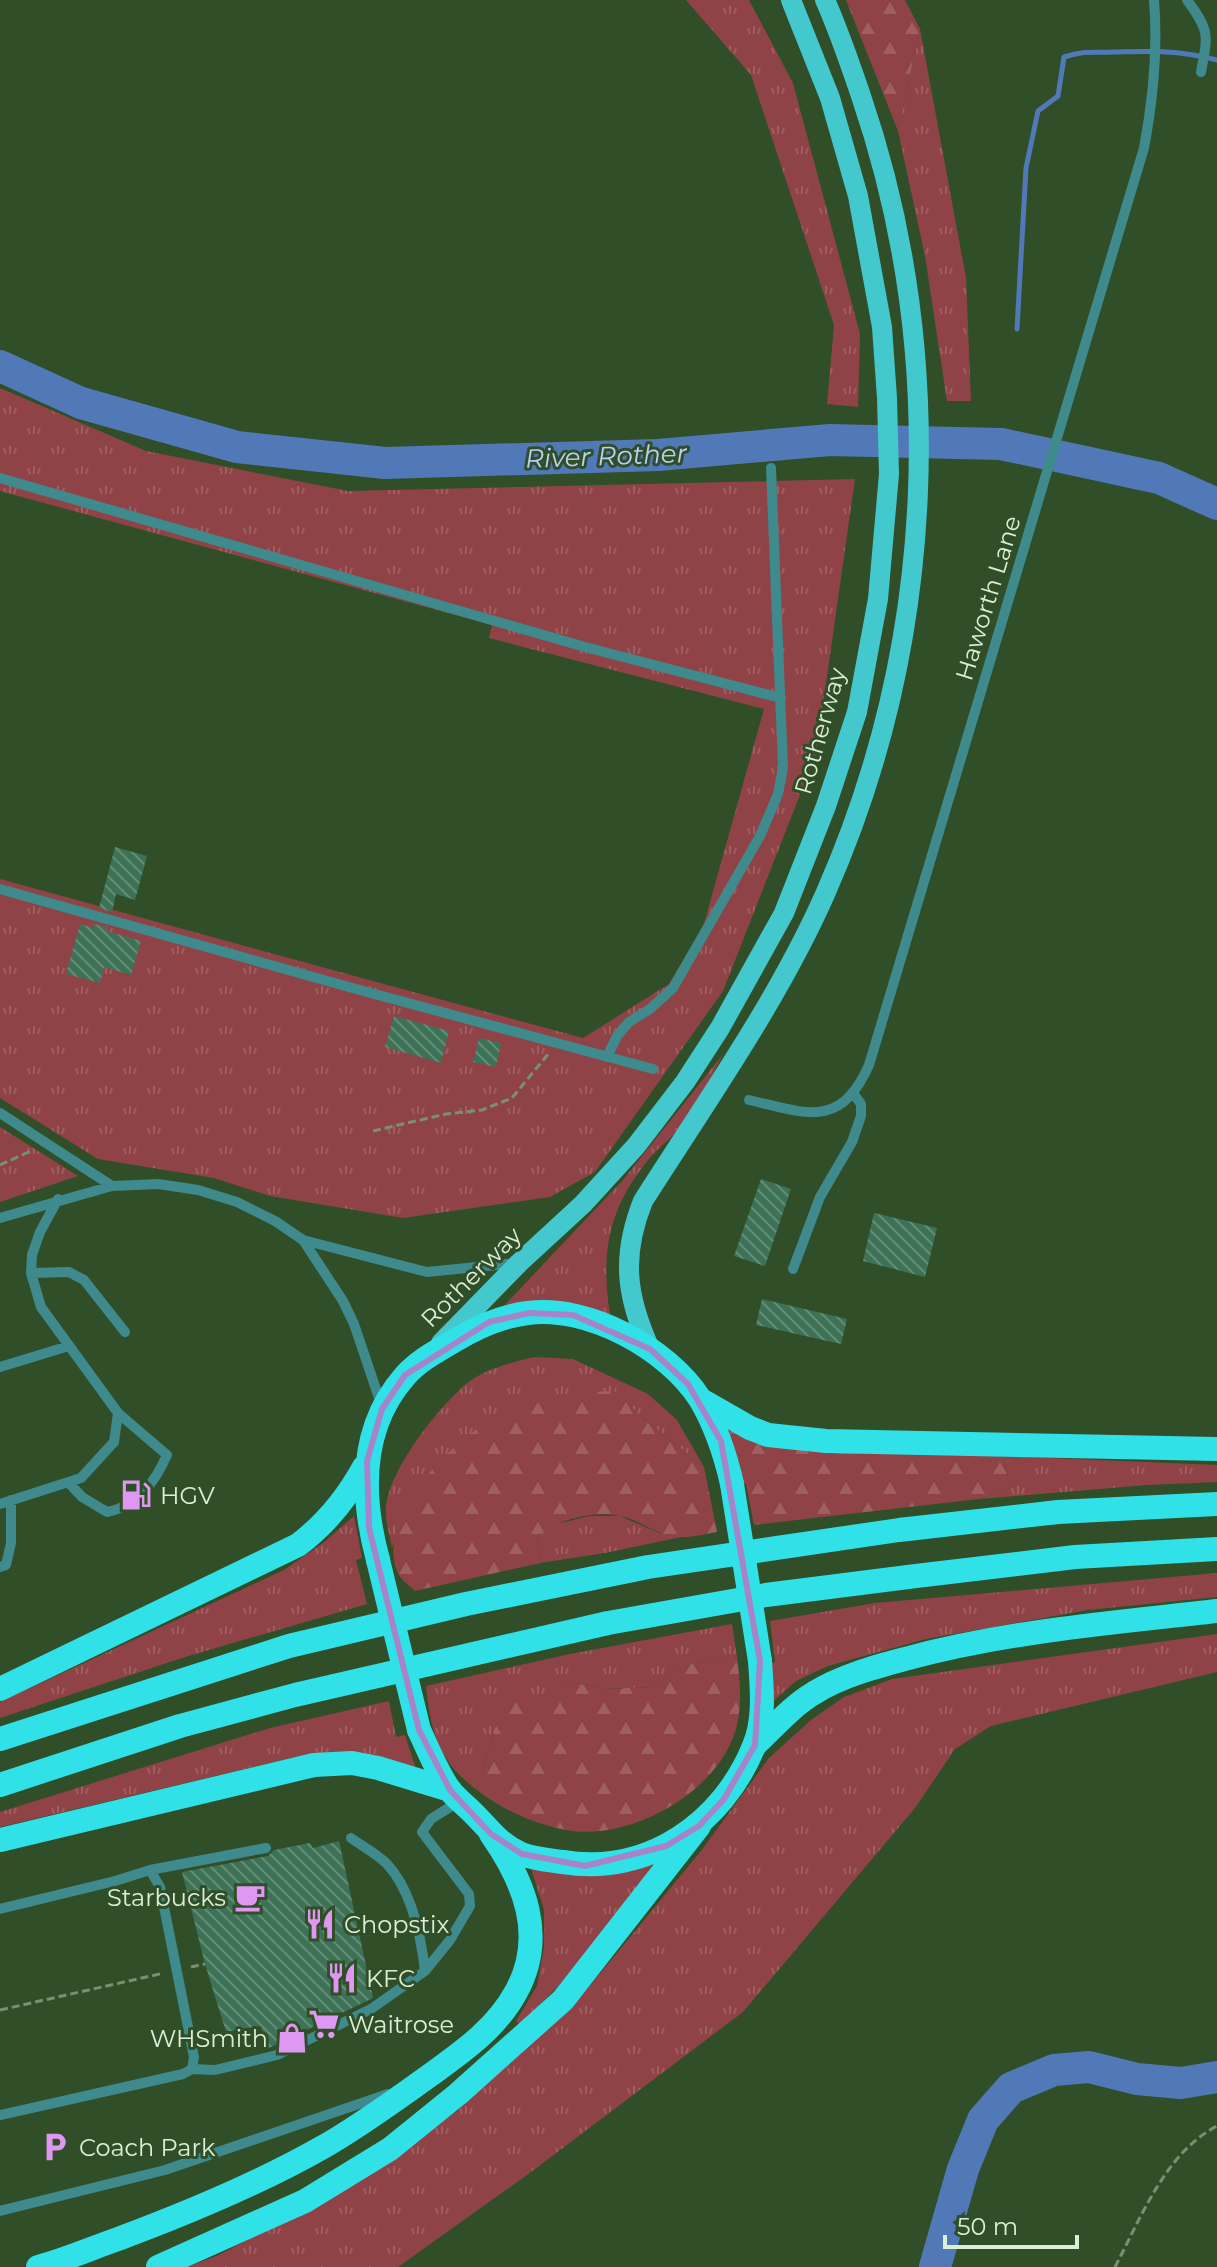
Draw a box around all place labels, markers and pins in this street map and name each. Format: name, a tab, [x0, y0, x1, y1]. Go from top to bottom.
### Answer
fuel station icon: HGV	[119, 1478, 153, 1512]
place label: HGV	[160, 1481, 215, 1510]
cafe icon: Starbucks	[233, 1880, 267, 1914]
place label: Starbucks	[107, 1883, 226, 1912]
restaurant icon: Chopstix	[303, 1907, 337, 1941]
place label: Chopstix	[344, 1910, 449, 1939]
restaurant icon: KFC	[325, 1961, 359, 1995]
place label: KFC	[366, 1964, 415, 1993]
supermarket icon: Waitrose	[307, 2007, 341, 2041]
place label: Waitrose	[348, 2010, 454, 2039]
shop icon: WHSmith	[275, 2021, 309, 2055]
place label: WHSmith	[150, 2024, 268, 2053]
parking icon: Coach Park	[38, 2130, 72, 2164]
place label: Coach Park	[79, 2133, 216, 2162]

